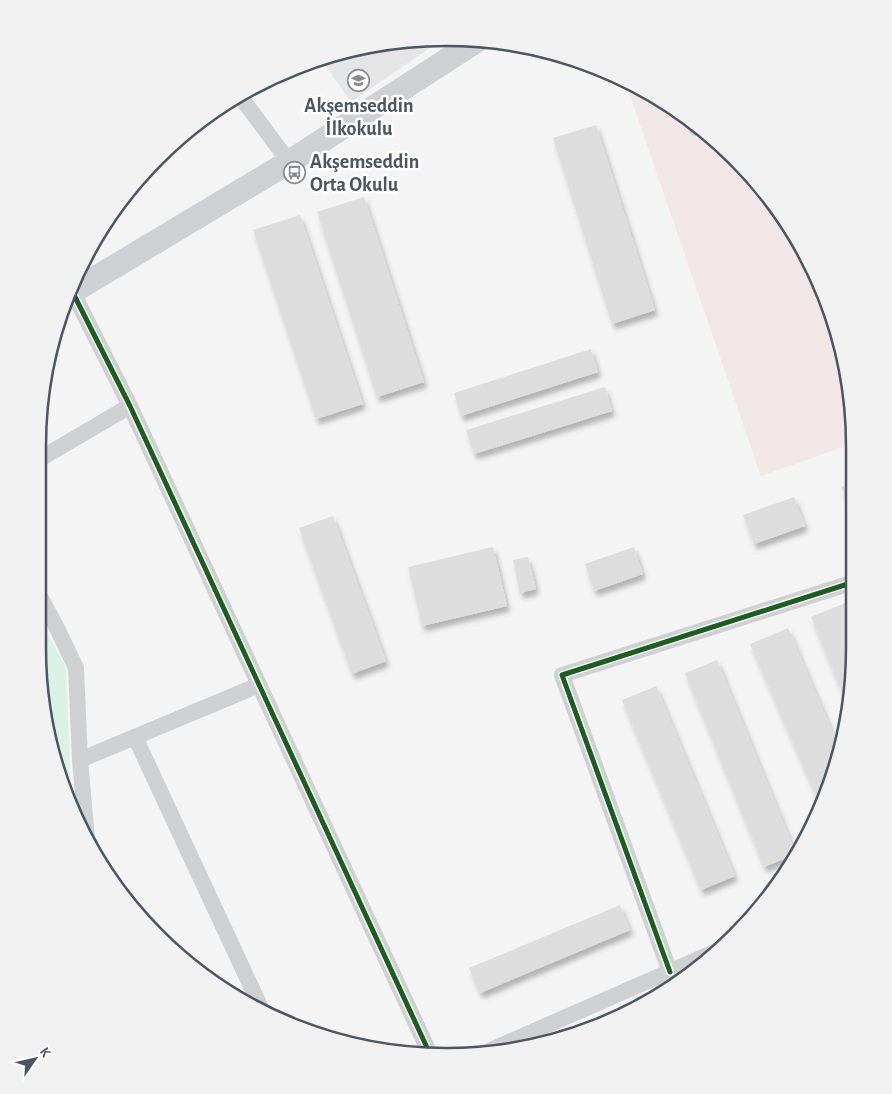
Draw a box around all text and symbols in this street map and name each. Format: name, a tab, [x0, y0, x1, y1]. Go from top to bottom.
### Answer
school or university icon: Akşemseddin İlkokulu	[347, 68, 371, 92]
place label: Akşemseddin İlkokulu	[304, 96, 414, 139]
place label: Akşemseddin Orta Okulu	[310, 152, 419, 195]
bus stop icon: Akşemseddin Orta Okulu	[282, 161, 306, 185]
north arrow	[10, 1034, 60, 1084]
text: K	[37, 1045, 53, 1060]

